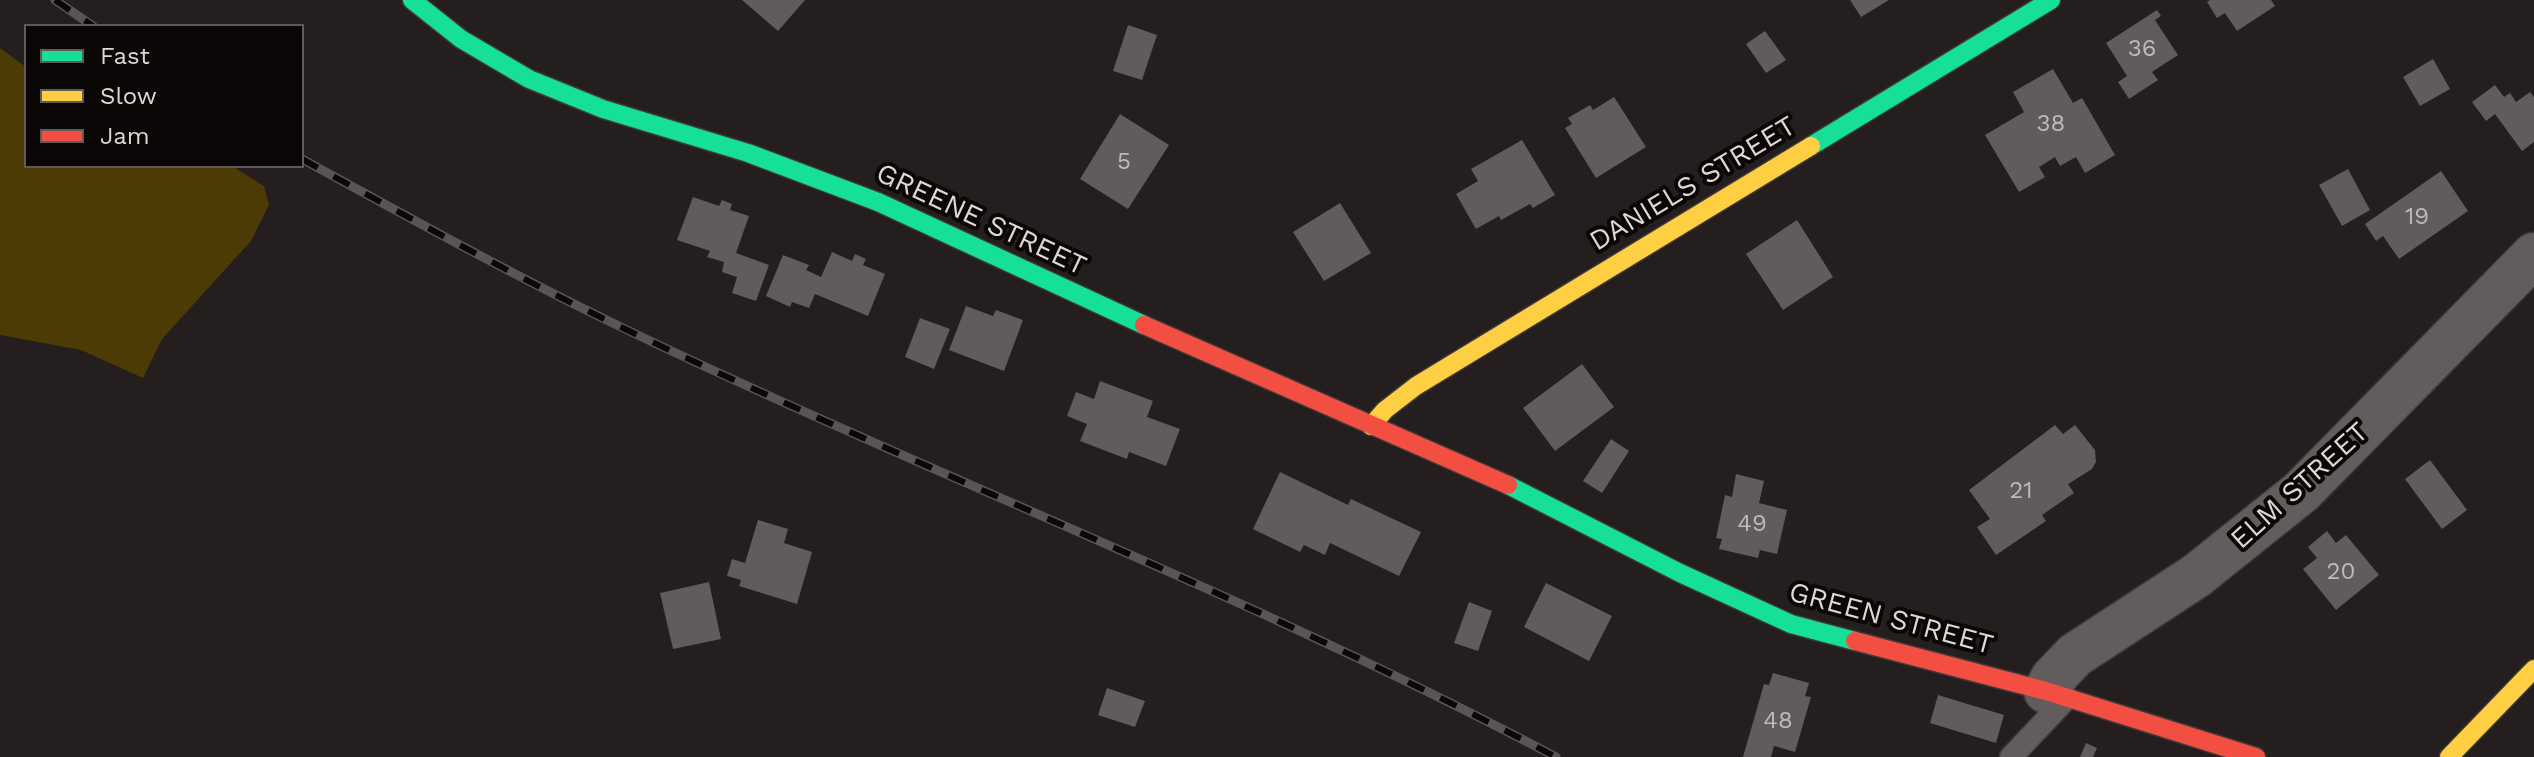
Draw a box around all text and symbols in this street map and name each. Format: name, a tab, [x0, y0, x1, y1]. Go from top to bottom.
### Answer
legend	[24, 24, 304, 168]
house number: 36	[2128, 35, 2156, 63]
text: Fast	[100, 42, 150, 70]
text: Slow	[100, 82, 157, 110]
street label: DANIELS STREET	[1584, 109, 1802, 259]
house number: 38	[2037, 110, 2065, 138]
text: Jam	[100, 122, 150, 150]
house number: 5	[1117, 148, 1131, 176]
street label: GREENE STREET	[871, 157, 1091, 283]
house number: 19	[2405, 203, 2429, 231]
street label: ELM STREET	[2224, 416, 2376, 556]
house number: 21	[2009, 477, 2033, 505]
house number: 49	[1737, 510, 1767, 538]
house number: 20	[2327, 558, 2355, 586]
street label: GREEN STREET	[1785, 576, 1997, 662]
house number: 48	[1763, 707, 1793, 735]

